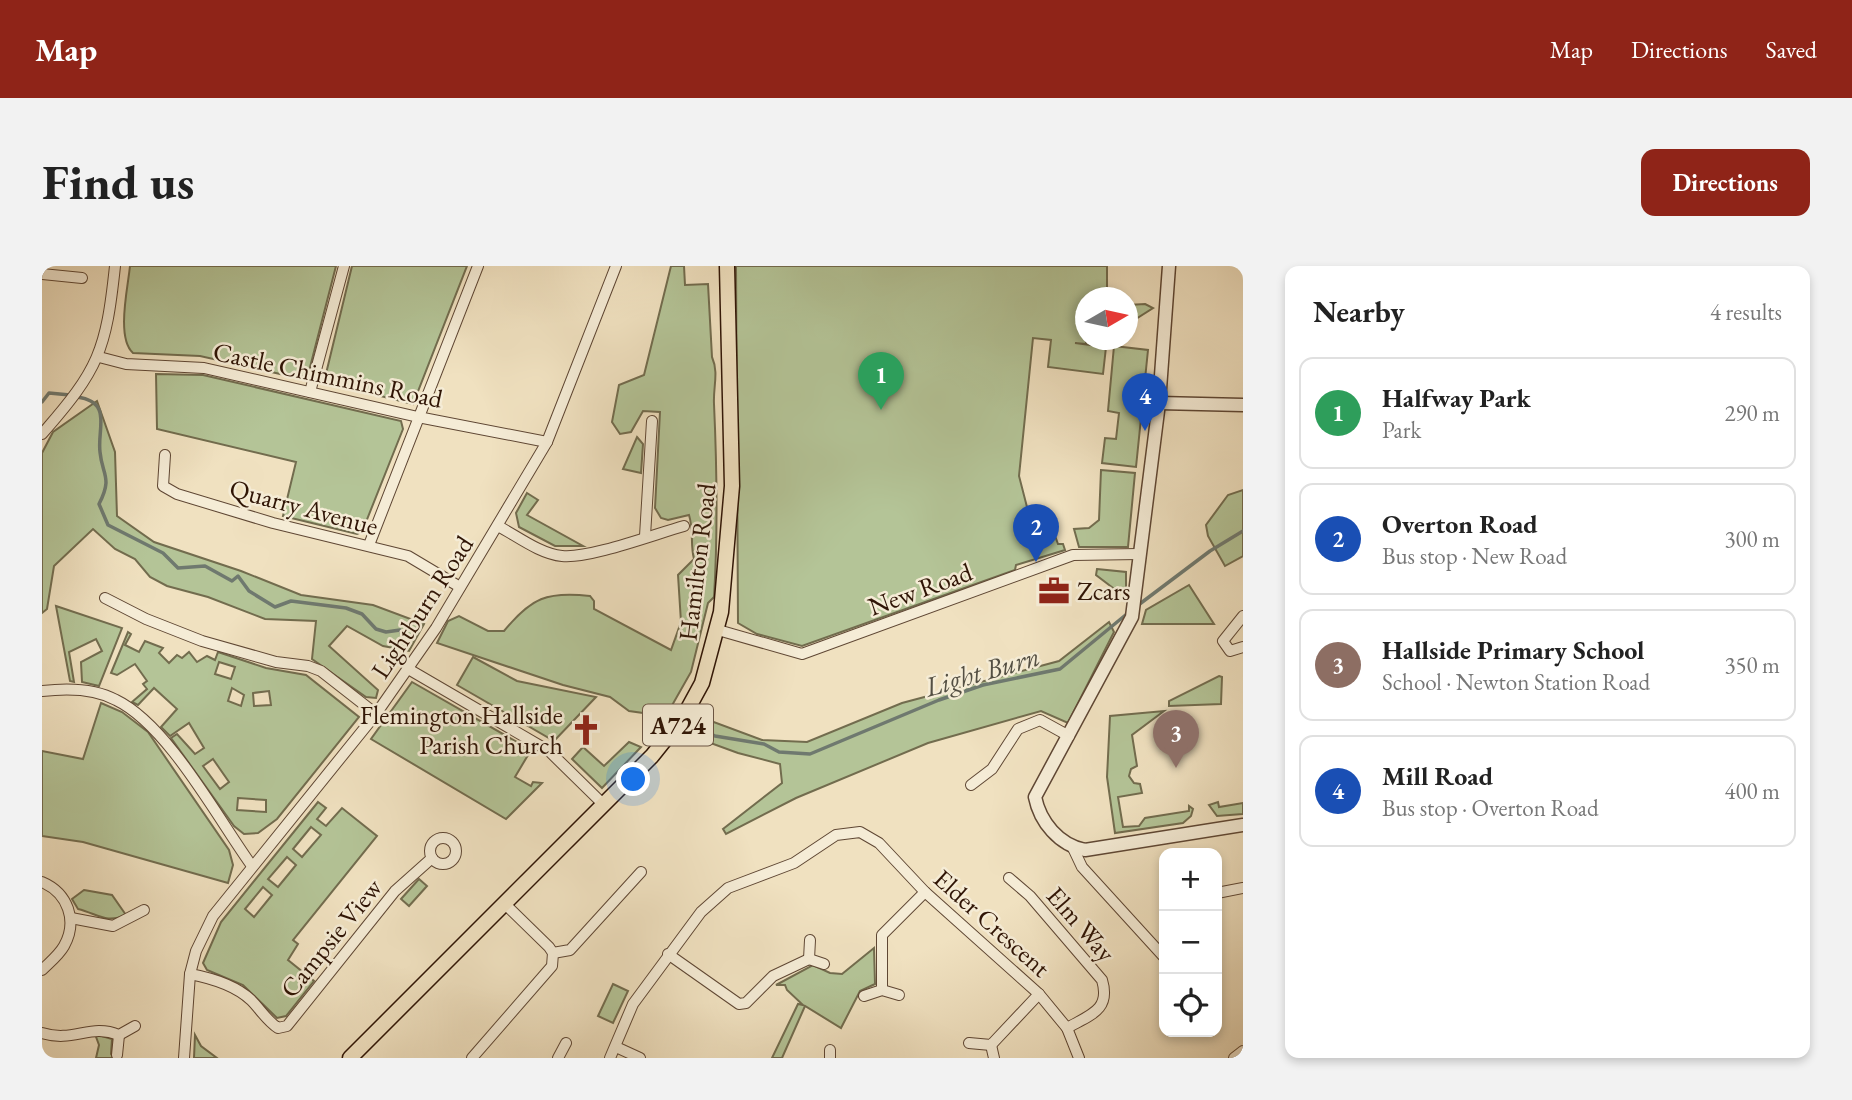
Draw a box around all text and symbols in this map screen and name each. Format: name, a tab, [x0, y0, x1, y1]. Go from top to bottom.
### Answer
text: Map	[35, 28, 97, 71]
text: Map	[1550, 34, 1593, 65]
text: Directions	[1631, 34, 1728, 65]
text: Saved	[1766, 34, 1817, 65]
button: Directions	[1641, 149, 1810, 216]
text: Find us	[42, 150, 194, 214]
north arrow	[1075, 287, 1138, 350]
text: Nearby	[1313, 292, 1405, 331]
text: 4 results	[1710, 297, 1782, 327]
street label: Castle Chimmins Road	[210, 334, 447, 416]
pin: 1	[858, 352, 904, 410]
pin: 4	[1122, 373, 1168, 431]
text: Halfway Park	[1382, 381, 1531, 415]
text: 1	[1332, 398, 1344, 428]
text: 290 m	[1724, 398, 1780, 428]
text: Park	[1382, 415, 1421, 445]
street label: Quarry Avenue	[226, 471, 382, 543]
street label: Hamilton Road	[670, 480, 724, 643]
pin: 2	[1013, 504, 1059, 562]
text: Overton Road	[1382, 507, 1538, 541]
text: 2	[1332, 524, 1344, 554]
text: 300 m	[1724, 524, 1780, 554]
street label: Lightburn Road	[363, 528, 481, 685]
text: Bus stop · New Road	[1382, 541, 1567, 571]
street label: New Road	[863, 554, 977, 623]
office icon: Zcars	[1037, 574, 1071, 608]
place label: Zcars	[1077, 574, 1130, 608]
text: Hallside Primary School	[1382, 633, 1644, 667]
water label: Light Burn	[919, 637, 1044, 705]
text: 3	[1332, 650, 1344, 680]
text: 350 m	[1724, 650, 1780, 680]
text: School · Newton Station Road	[1382, 667, 1650, 697]
place label: Flemington Hallside Parish Church	[360, 698, 563, 762]
road number: A724	[643, 704, 713, 746]
pin: 3	[1153, 710, 1199, 768]
church icon: Flemington Hallside Parish Church	[569, 713, 603, 747]
text: Mill Road	[1382, 759, 1493, 793]
your location	[616, 762, 650, 796]
text: 4	[1332, 776, 1344, 806]
text: 400 m	[1724, 776, 1780, 806]
text: Bus stop · Overton Road	[1382, 793, 1599, 823]
map controls	[1159, 848, 1222, 1037]
button: +	[1159, 848, 1222, 911]
street label: Elder Crescent	[926, 862, 1058, 984]
street label: Campsie View	[272, 871, 390, 1005]
street label: Elm Way	[1039, 879, 1123, 969]
button: −	[1159, 911, 1222, 974]
button: locate	[1159, 974, 1222, 1037]

